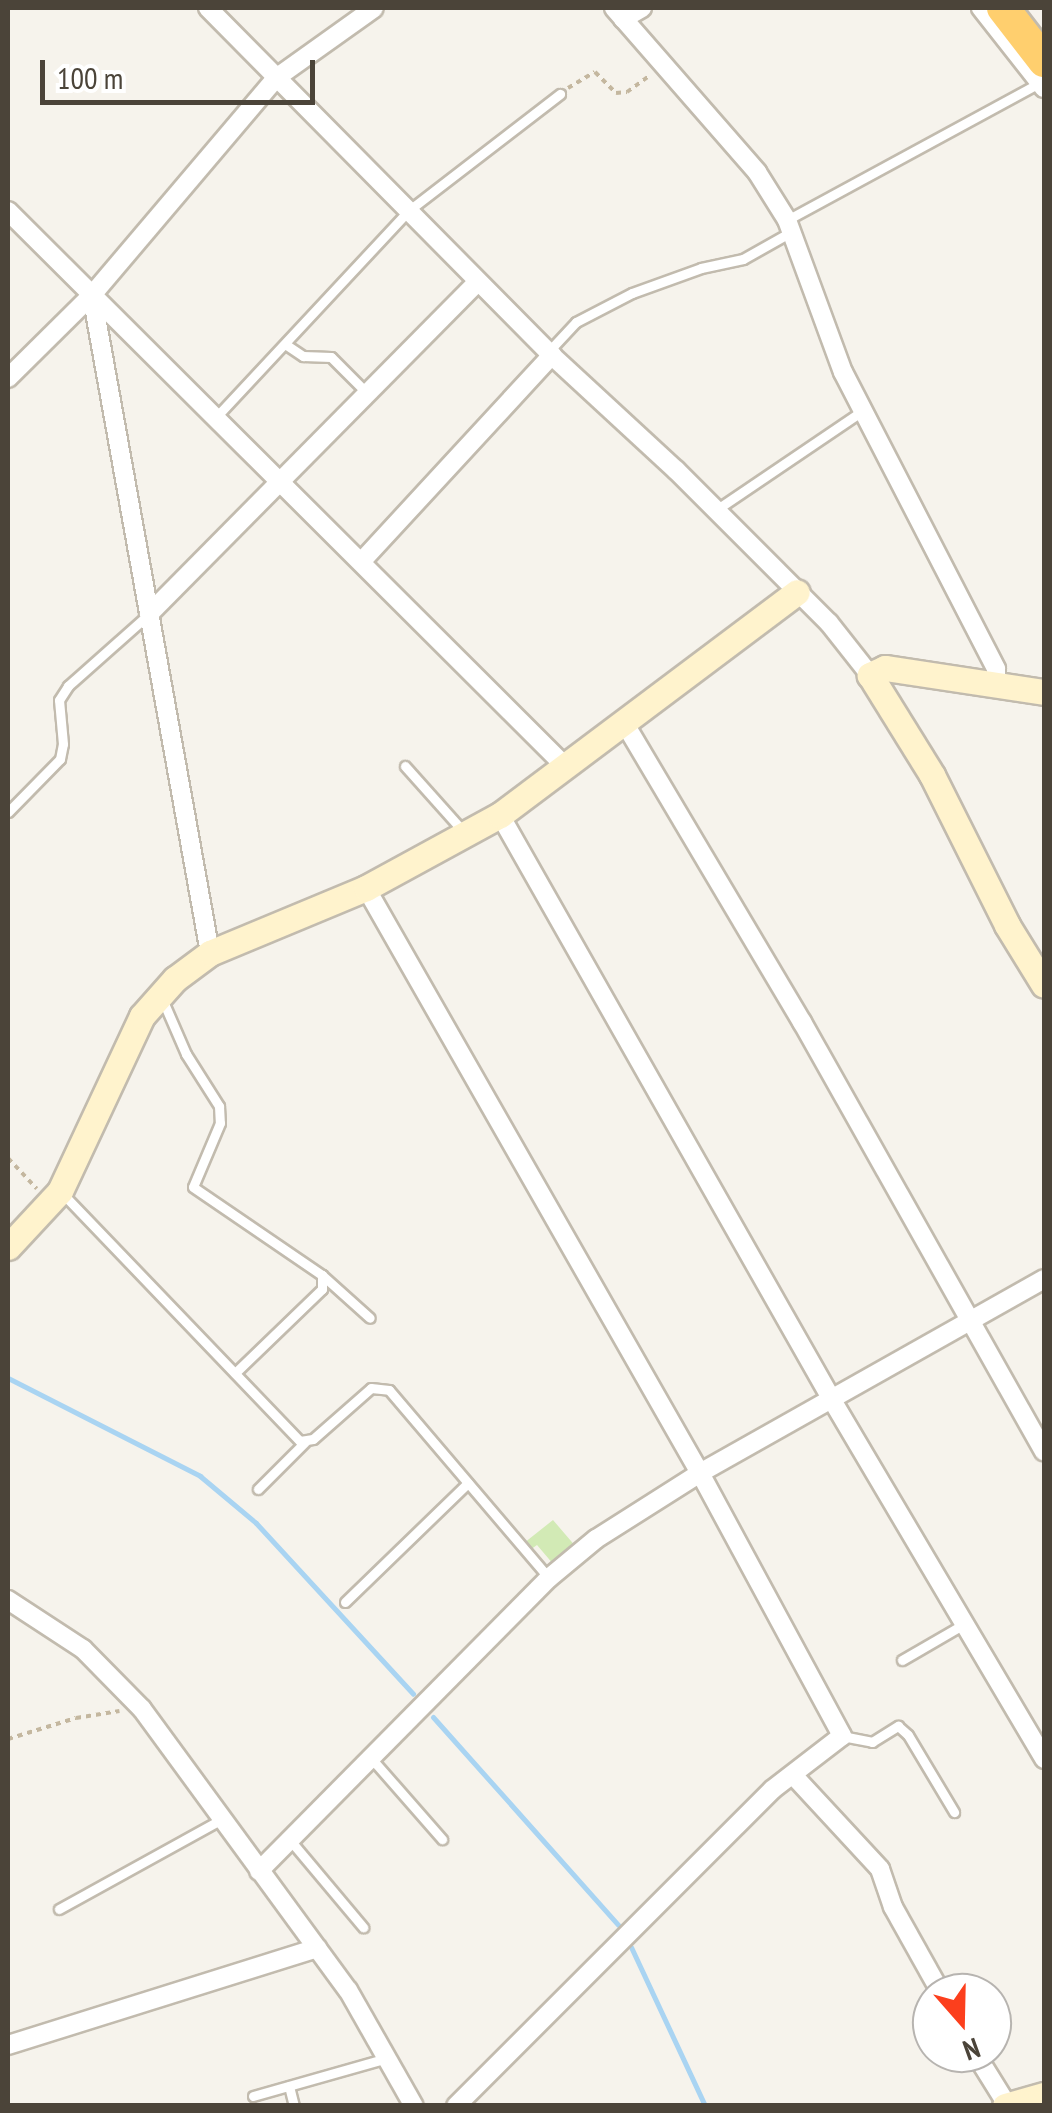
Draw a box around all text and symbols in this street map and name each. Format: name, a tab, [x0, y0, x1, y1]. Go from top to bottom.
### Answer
scale bar	[45, 40, 320, 102]
text: 100 m	[57, 58, 123, 97]
north arrow	[912, 1973, 1012, 2073]
text: N	[958, 2030, 985, 2070]

